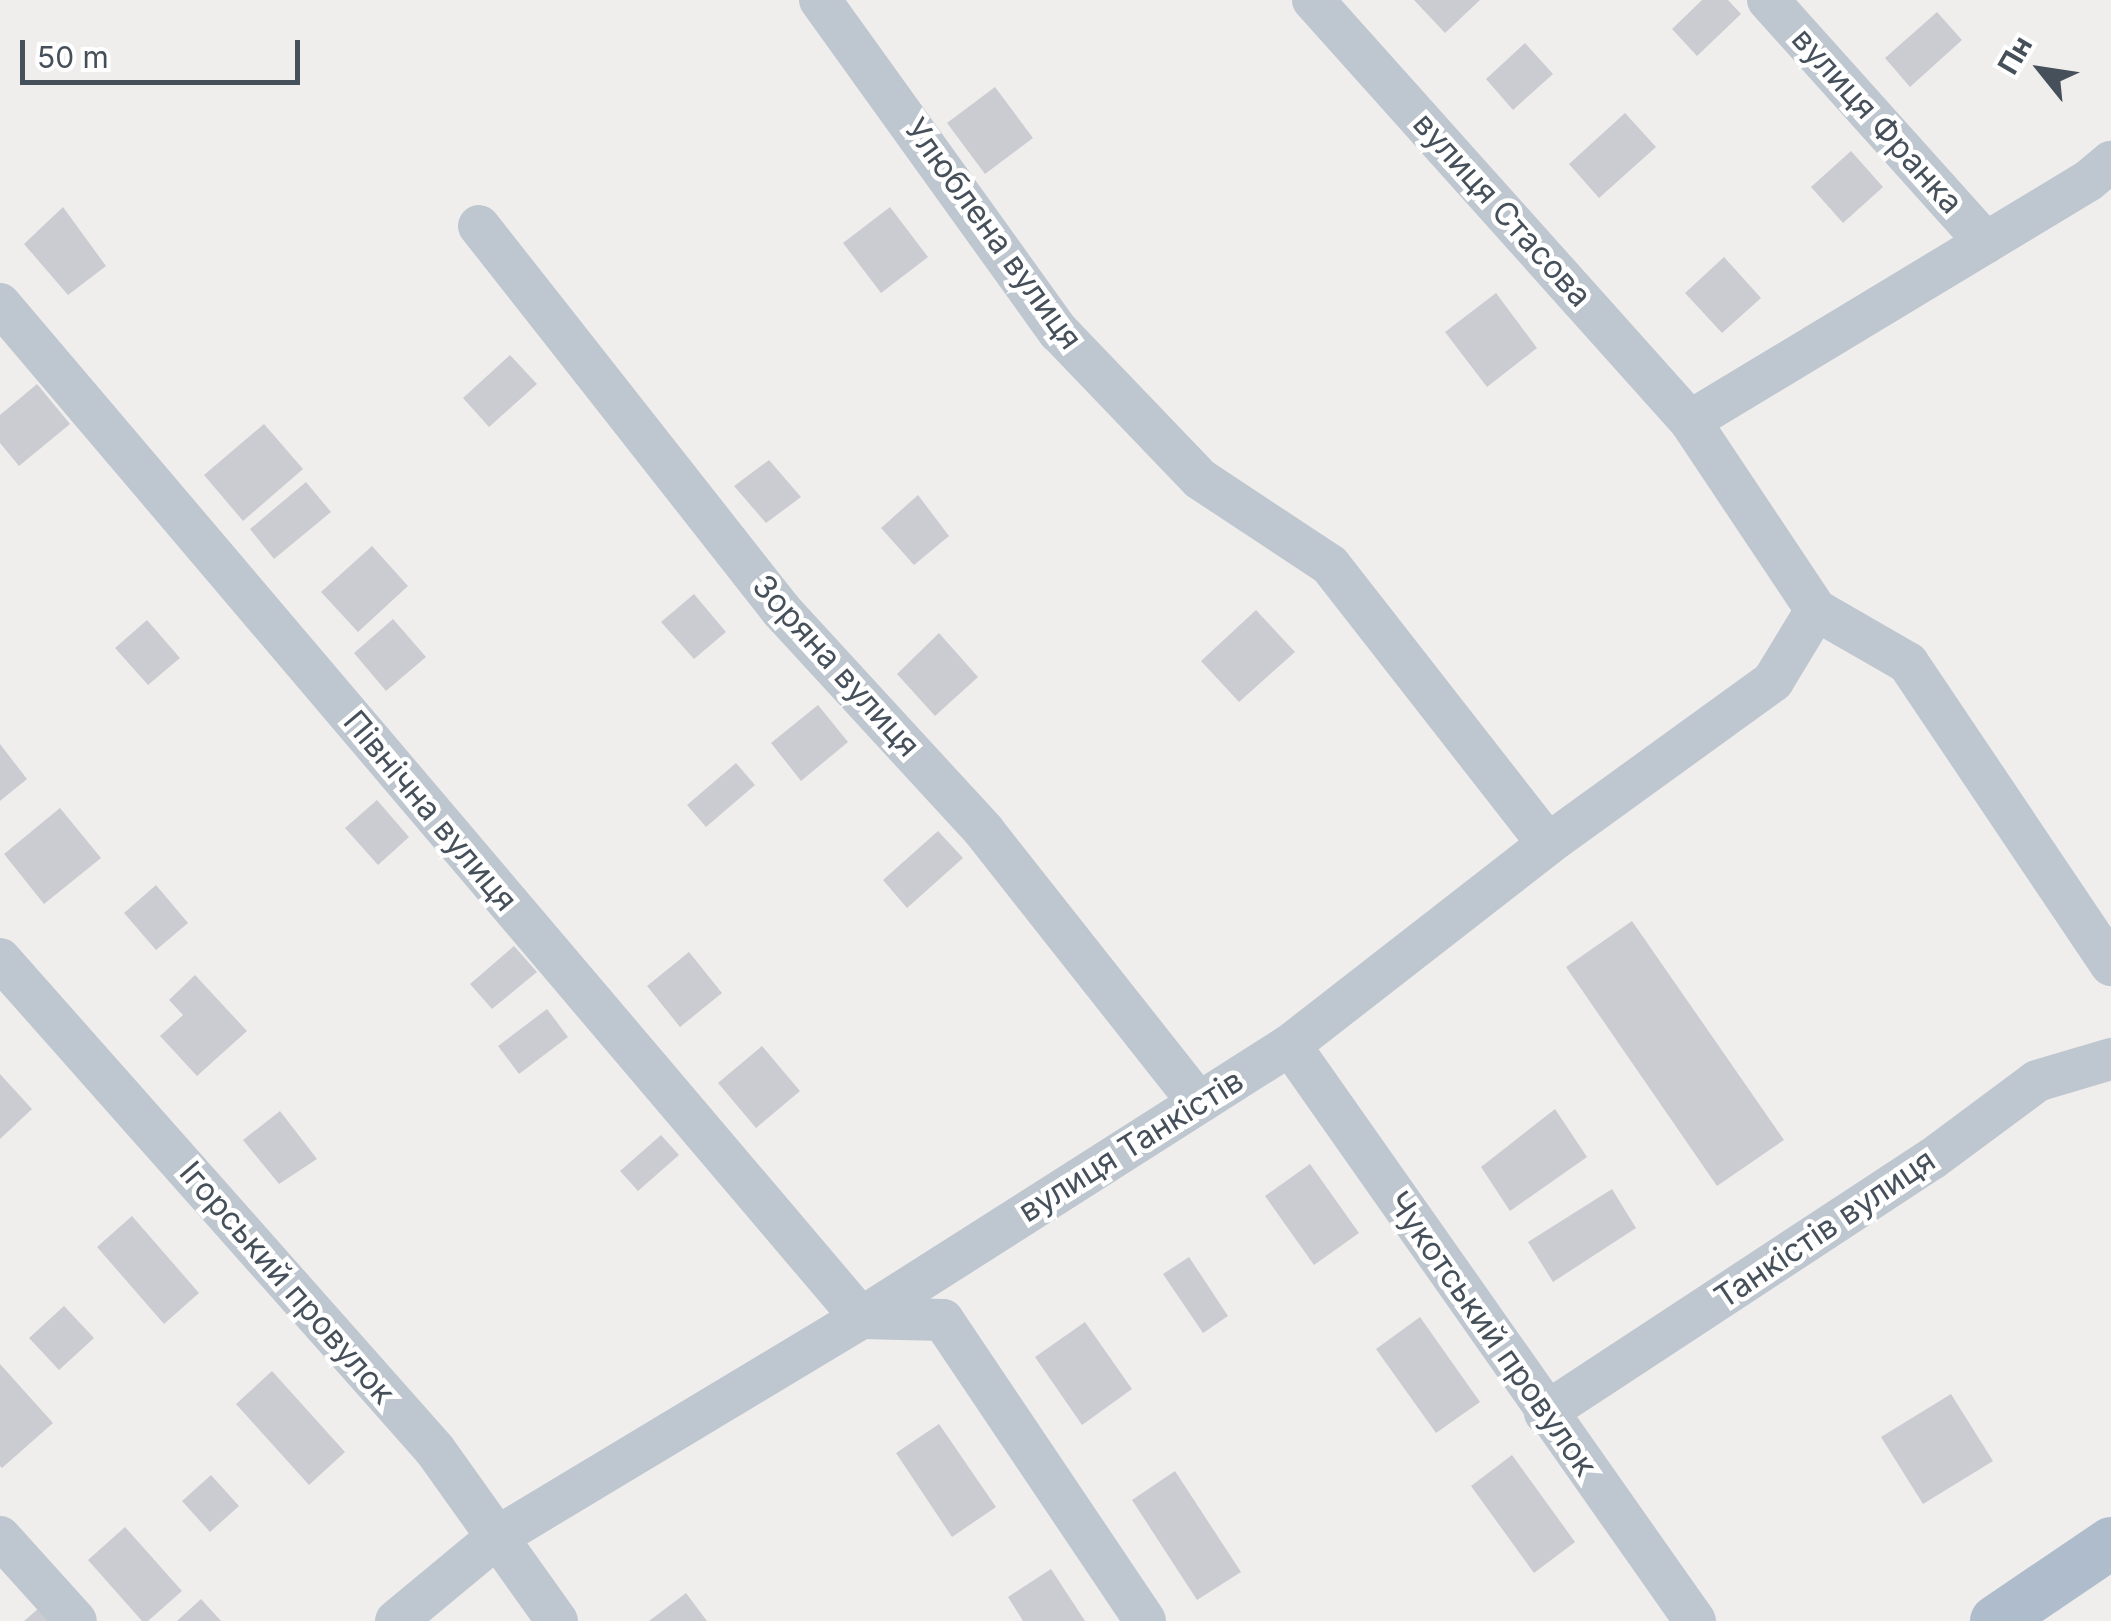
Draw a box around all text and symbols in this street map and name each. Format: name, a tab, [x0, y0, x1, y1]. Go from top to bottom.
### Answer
scale bar	[25, 20, 305, 82]
street label: вулиця Франка	[1784, 20, 1970, 222]
north arrow	[1991, 20, 2091, 120]
text: Пн	[1991, 30, 2039, 80]
text: 50 m	[37, 39, 109, 75]
street label: вулиця Стасова	[1405, 105, 1599, 315]
street label: Улюблена вулиця	[896, 111, 1090, 357]
street label: Зоряна вулиця	[744, 567, 928, 765]
street label: Північна вулиця	[335, 703, 525, 919]
street label: вулиця Танкістів	[1012, 1061, 1250, 1231]
street label: Танкістів вулиця	[1707, 1141, 1943, 1317]
street label: Ігорський провулок	[171, 1154, 403, 1412]
street label: Чукотський провулок	[1379, 1184, 1605, 1484]

